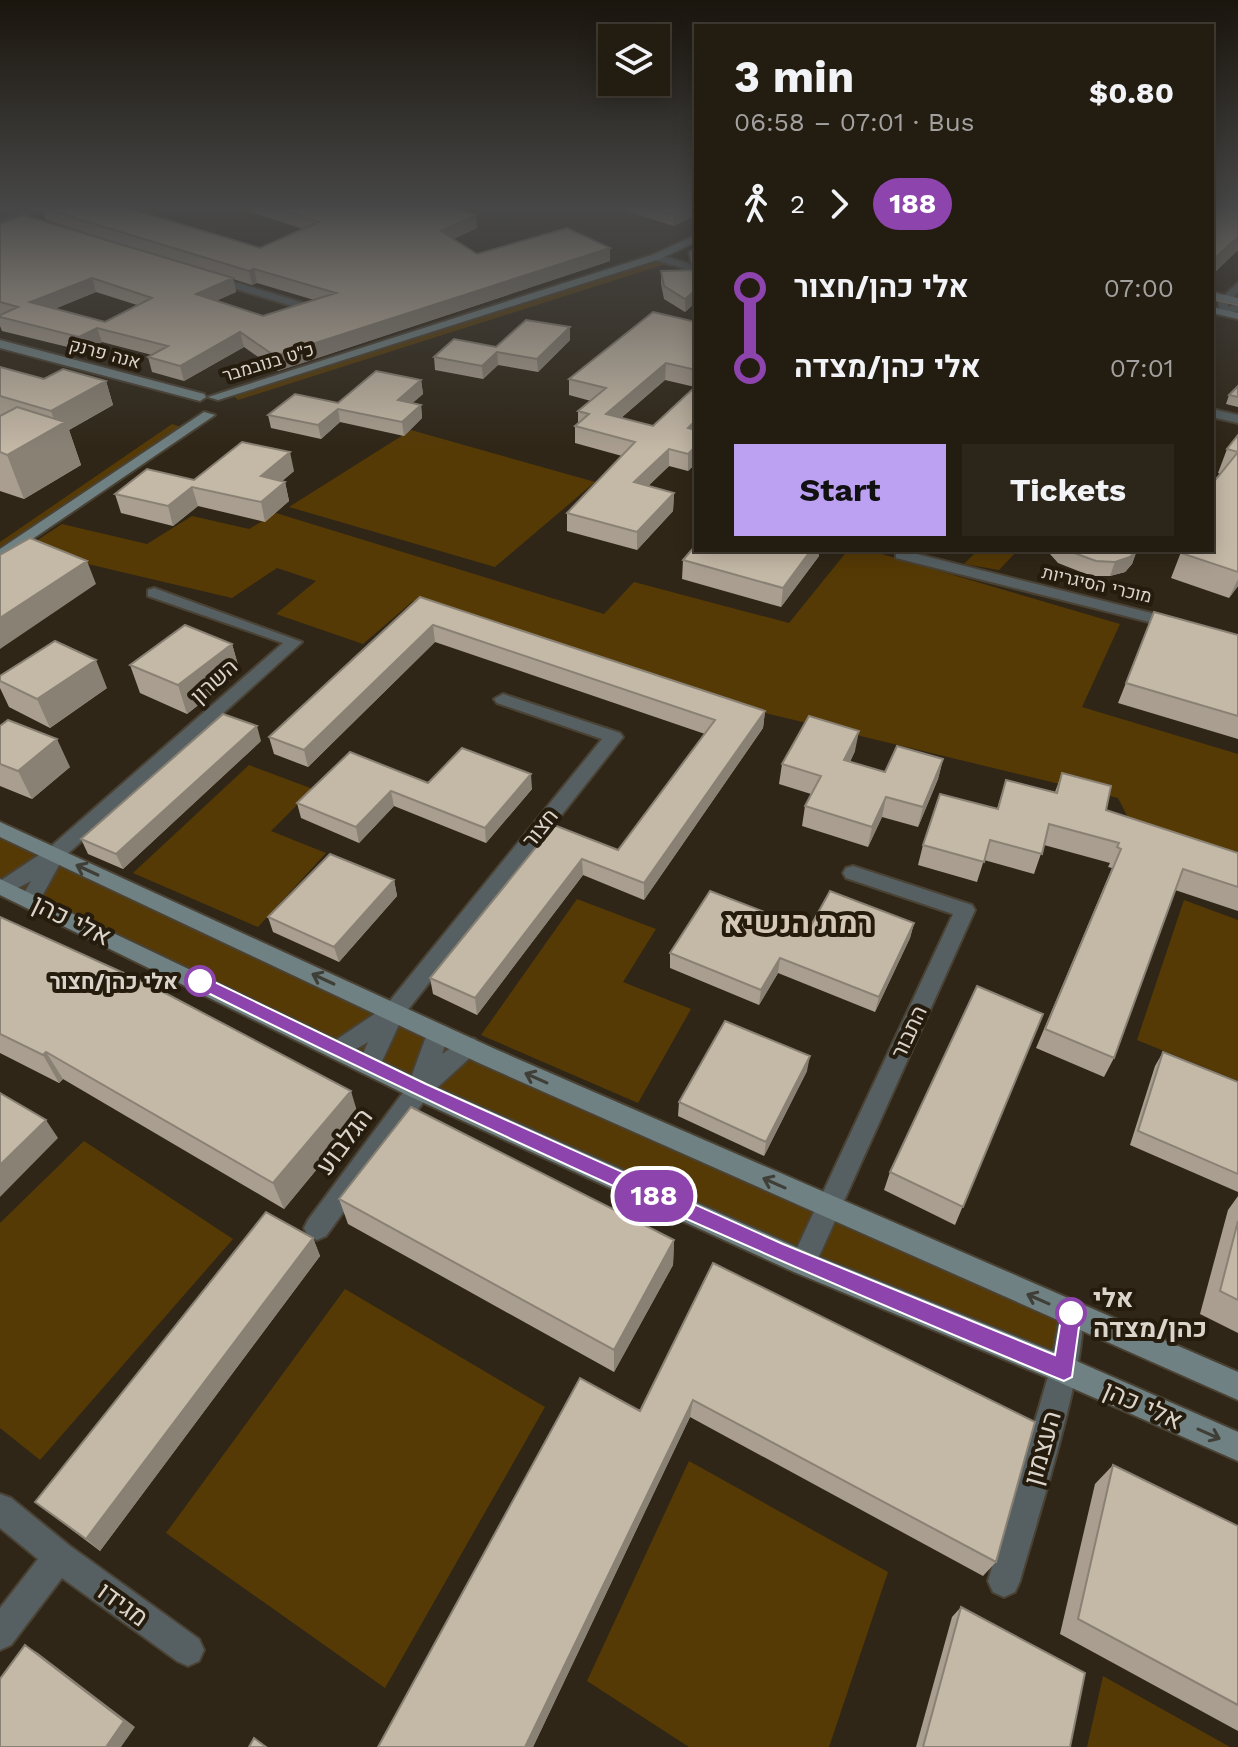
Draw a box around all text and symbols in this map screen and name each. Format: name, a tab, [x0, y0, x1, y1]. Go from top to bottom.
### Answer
map controls	[598, 24, 670, 96]
button: layers	[598, 24, 670, 96]
text: 3 min	[734, 51, 854, 103]
text: $0.80	[1089, 75, 1174, 110]
text: 06:58 – 07:01 · Bus	[734, 107, 974, 137]
icon: walk	[734, 182, 778, 226]
icon: forward	[817, 182, 861, 226]
text: 188	[889, 187, 936, 220]
text: 2	[790, 189, 805, 219]
text: אלי כהן/חצור	[794, 269, 969, 304]
text: 07:00	[1104, 273, 1174, 303]
street label: אנה פרנק	[67, 333, 143, 373]
street label: כ"ט בנובמבר	[220, 338, 316, 386]
text: אלי כהן/מצדה	[794, 349, 981, 384]
text: 07:01	[1110, 353, 1174, 383]
button: Start	[734, 444, 946, 536]
button: Tickets	[962, 444, 1174, 536]
street label: מוכרי הסיגריות	[1040, 561, 1154, 607]
street label: השרון	[186, 654, 242, 708]
street label: חצור	[517, 804, 563, 852]
one-way arrow	[76, 862, 100, 877]
street label: אלי כהן	[28, 888, 116, 952]
district label: רמת הנשיא	[723, 905, 873, 940]
marker: אלי כהן/חצור	[185, 966, 215, 996]
place label: אלי כהן/חצור	[50, 969, 178, 994]
one-way arrow	[312, 970, 336, 985]
street label: התבור	[886, 1002, 932, 1062]
one-way arrow	[525, 1070, 549, 1085]
street label: הגלבוע	[309, 1102, 379, 1180]
line badge: 188	[608, 1170, 700, 1222]
one-way arrow	[762, 1175, 787, 1190]
text: 188	[630, 1179, 678, 1212]
place label: אלי כהן/מצדה	[1093, 1283, 1207, 1343]
one-way arrow	[1026, 1290, 1051, 1305]
marker: אלי כהן/מצדה	[1056, 1298, 1086, 1328]
street label: אלי כהן	[1099, 1374, 1187, 1436]
street label: העצמון	[1017, 1407, 1067, 1489]
one-way arrow	[1197, 1428, 1221, 1443]
street label: מגידו	[92, 1576, 154, 1632]

